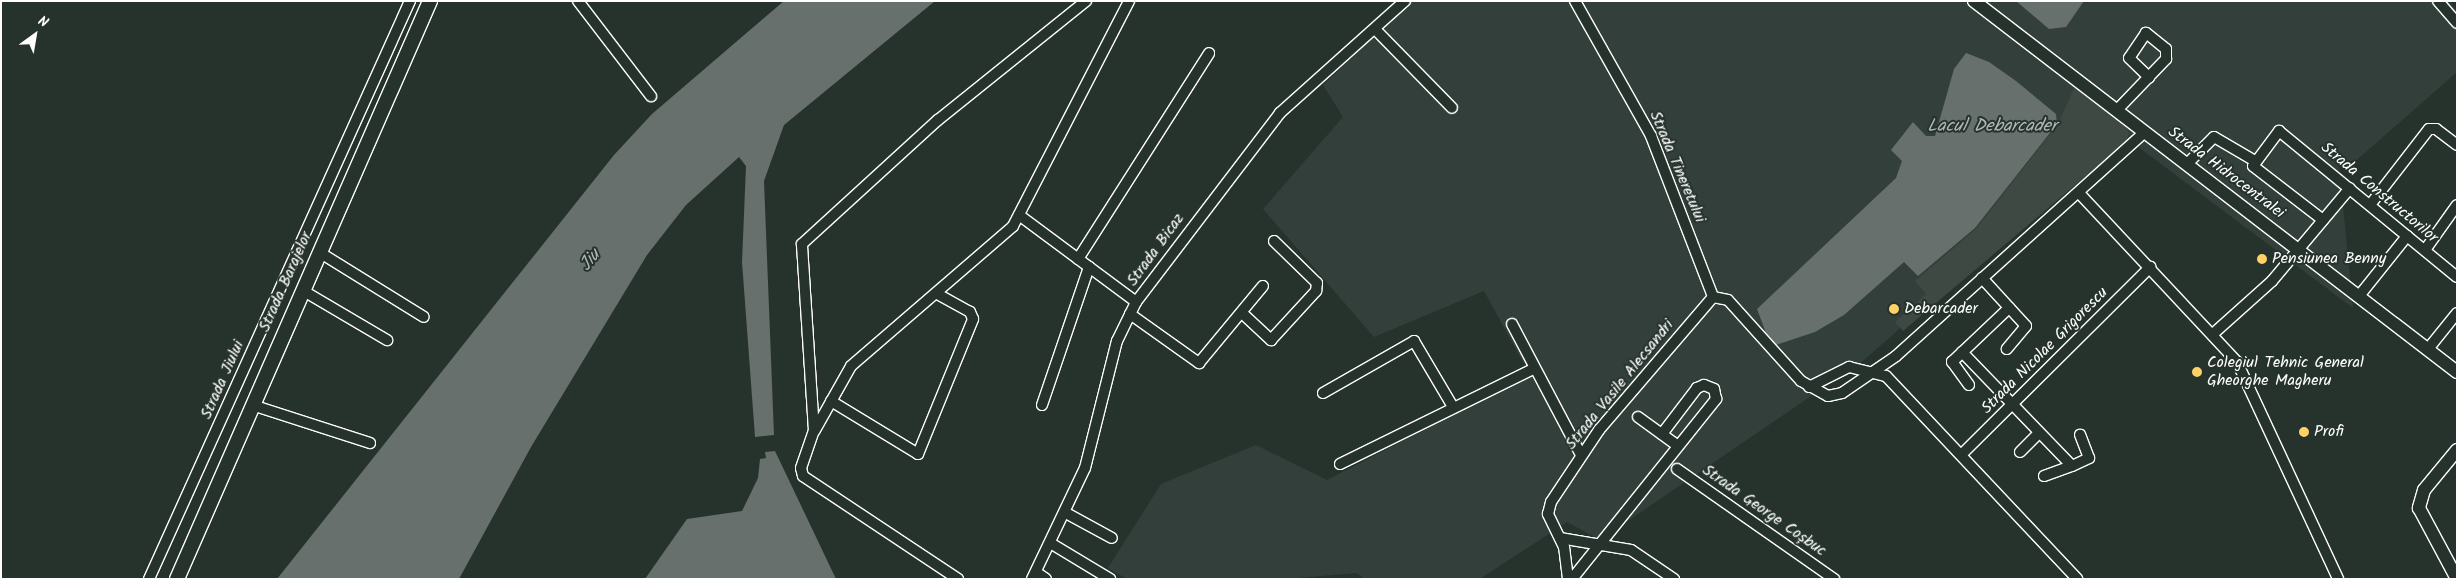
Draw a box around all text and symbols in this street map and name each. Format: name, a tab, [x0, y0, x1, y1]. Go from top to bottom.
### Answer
north arrow	[10, 10, 60, 60]
text: N	[33, 11, 53, 34]
street label: Strada Tineretului	[1645, 108, 1709, 226]
water label: Lacul Debarcader	[1927, 116, 2057, 138]
street label: Strada Hidrocentralei	[2164, 123, 2288, 223]
street label: Strada Constructorilor	[2317, 138, 2441, 248]
street label: Strada Bicaz	[1123, 210, 1189, 290]
street label: Strada Barajelor	[255, 229, 317, 335]
water label: Jiu	[576, 246, 606, 276]
place label: Pensiunea Benny	[2272, 249, 2386, 269]
marker: Pensiunea Benny	[2256, 253, 2268, 265]
street label: Strada Nicolae Grigorescu	[1978, 284, 2112, 418]
place label: Debarcader	[1904, 299, 1978, 319]
marker: Debarcader	[1888, 303, 1900, 315]
street label: Strada Vasile Alecsandri	[1562, 316, 1678, 454]
street label: Strada Jiului	[197, 338, 249, 422]
place label: Colegiul Tehnic General Gheorghe Magheru	[2207, 353, 2364, 391]
marker: Colegiul Tehnic General Gheorghe Magheru	[2191, 366, 2203, 378]
place label: Profi	[2314, 422, 2344, 442]
marker: Profi	[2298, 426, 2310, 438]
street label: Strada George Coșbuc	[1698, 461, 1830, 561]

